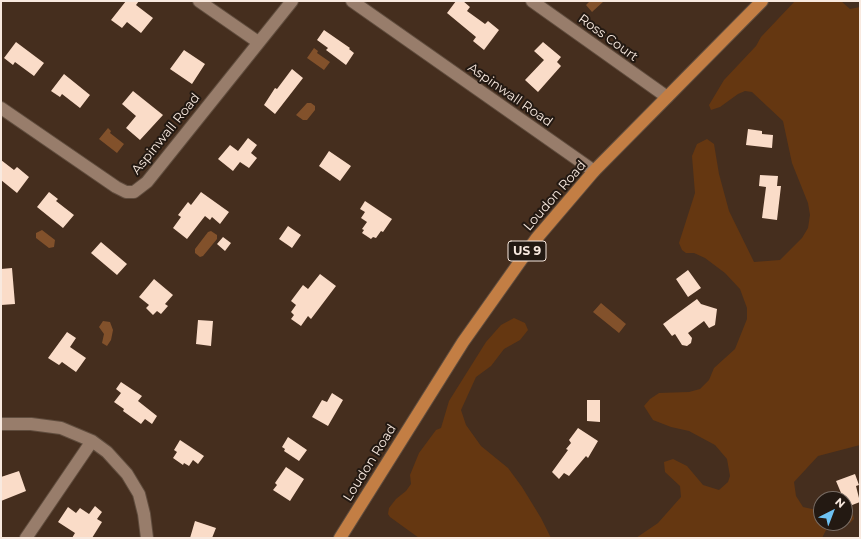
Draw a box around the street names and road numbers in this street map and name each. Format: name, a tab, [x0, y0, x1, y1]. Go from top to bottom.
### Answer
street label: Ross Court	[575, 11, 641, 65]
street label: Aspinwall Road	[465, 60, 555, 130]
street label: Aspinwall Road	[129, 90, 203, 178]
street label: Loudon Road	[520, 158, 590, 234]
road number: US 9	[508, 241, 546, 261]
street label: Loudon Road	[340, 422, 400, 504]

